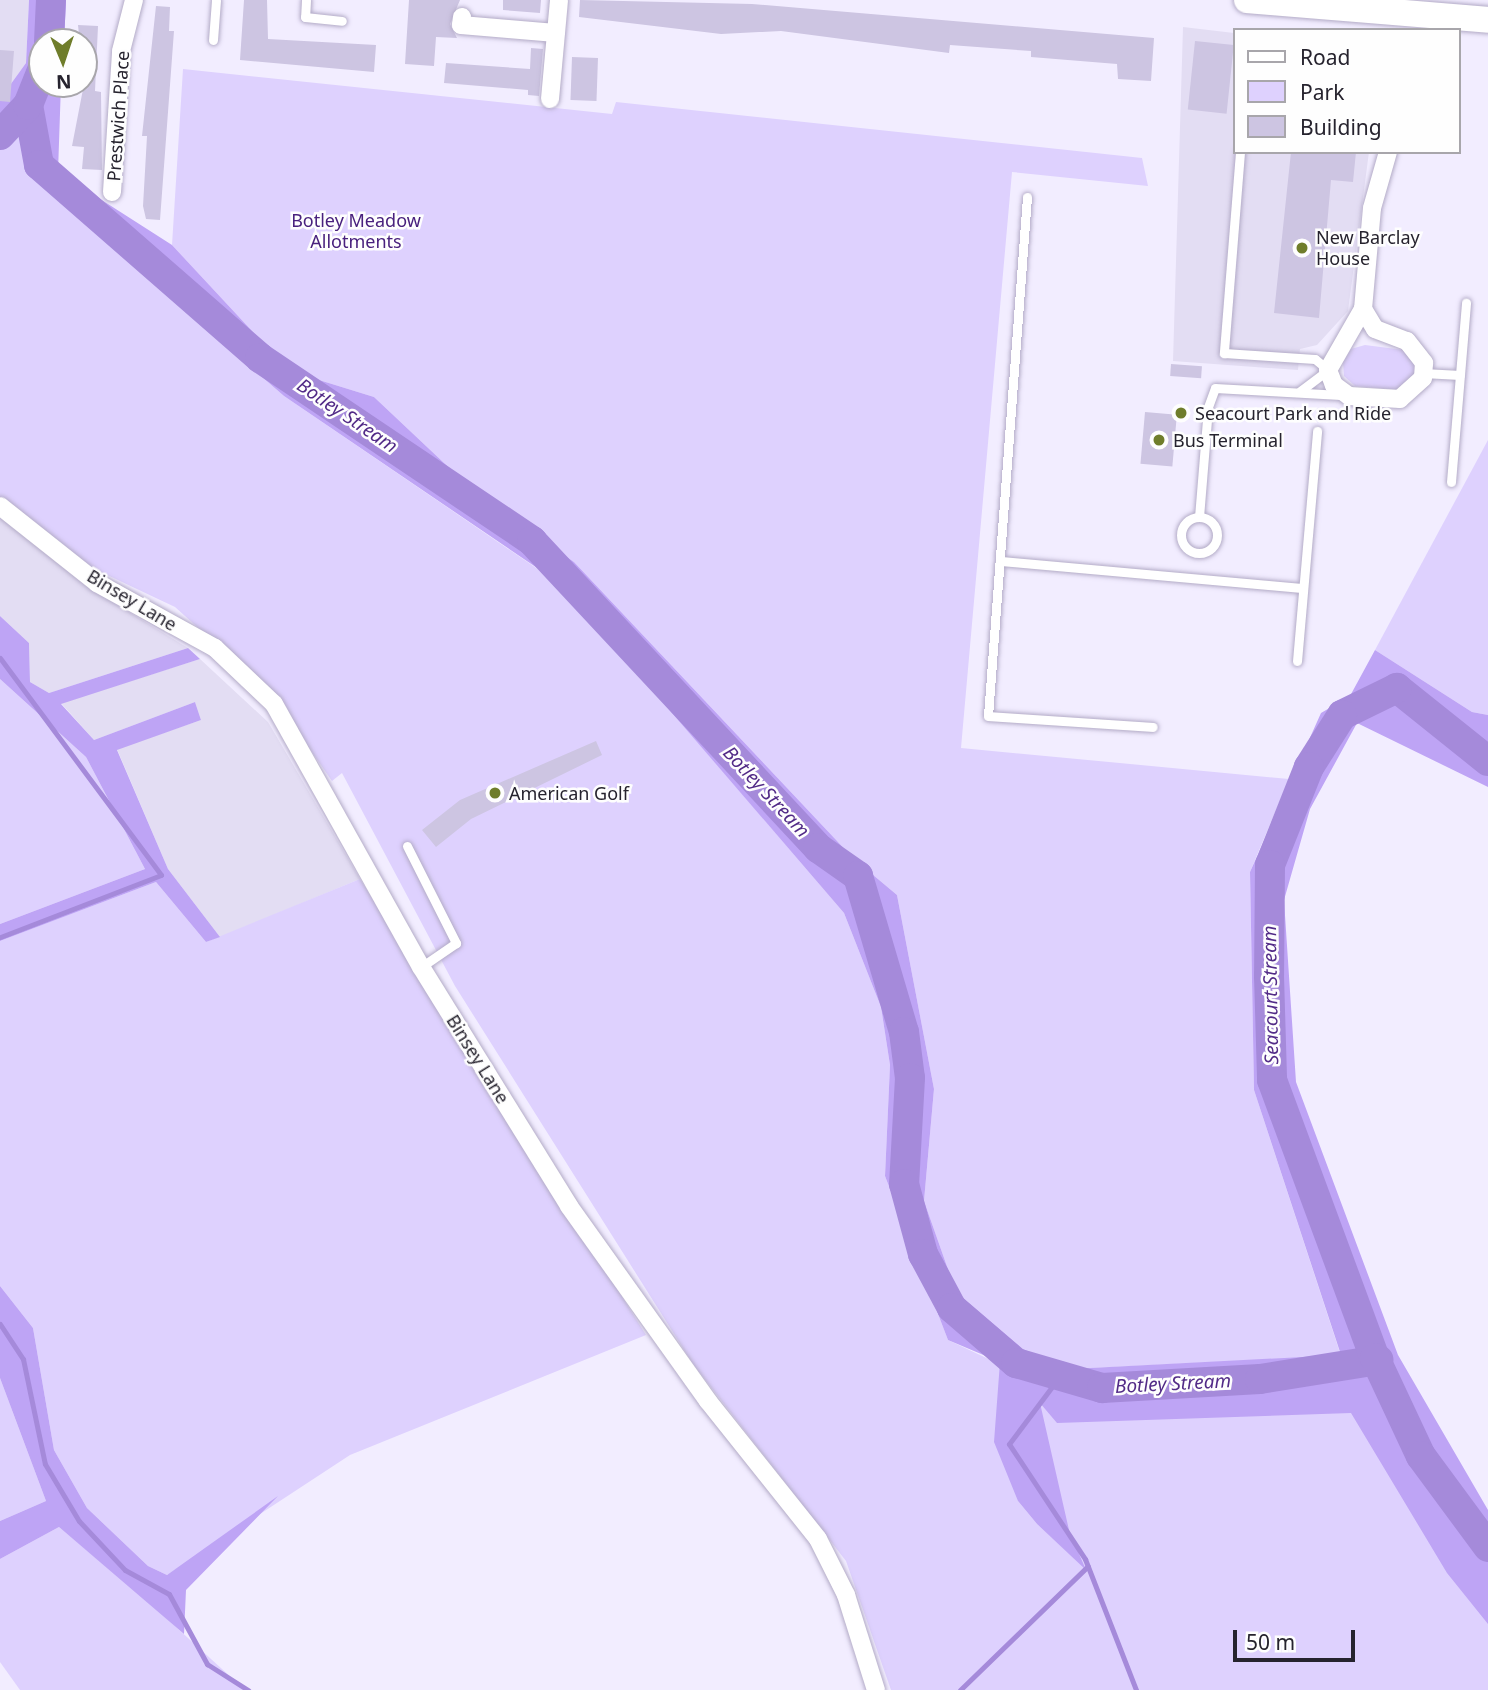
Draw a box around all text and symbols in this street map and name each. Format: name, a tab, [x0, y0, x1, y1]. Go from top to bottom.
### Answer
north arrow	[28, 28, 98, 98]
legend	[1232, 28, 1460, 154]
text: Road	[1300, 43, 1350, 71]
street label: Prestwich Place	[103, 50, 133, 182]
text: N	[55, 69, 72, 95]
text: Park	[1300, 78, 1344, 106]
text: Building	[1300, 113, 1382, 141]
park label: Botley Meadow Allotments	[291, 210, 421, 252]
place label: New Barclay House	[1316, 227, 1420, 270]
marker: New Barclay House	[1294, 240, 1310, 256]
water label: Botley Stream	[292, 374, 402, 458]
place label: Seacourt Park and Ride	[1195, 402, 1391, 424]
marker: Seacourt Park and Ride	[1173, 405, 1189, 421]
place label: Bus Terminal	[1173, 429, 1283, 451]
marker: Bus Terminal	[1151, 432, 1167, 448]
street label: Binsey Lane	[83, 565, 181, 635]
water label: Botley Stream	[718, 742, 814, 842]
place label: American Golf	[509, 782, 629, 804]
marker: American Golf	[487, 785, 503, 801]
water label: Seacourt Stream	[1258, 925, 1284, 1065]
street label: Binsey Lane	[442, 1011, 514, 1107]
water label: Botley Stream	[1114, 1370, 1232, 1398]
scale bar	[1236, 1616, 1358, 1660]
text: 50 m	[1246, 1628, 1295, 1656]

